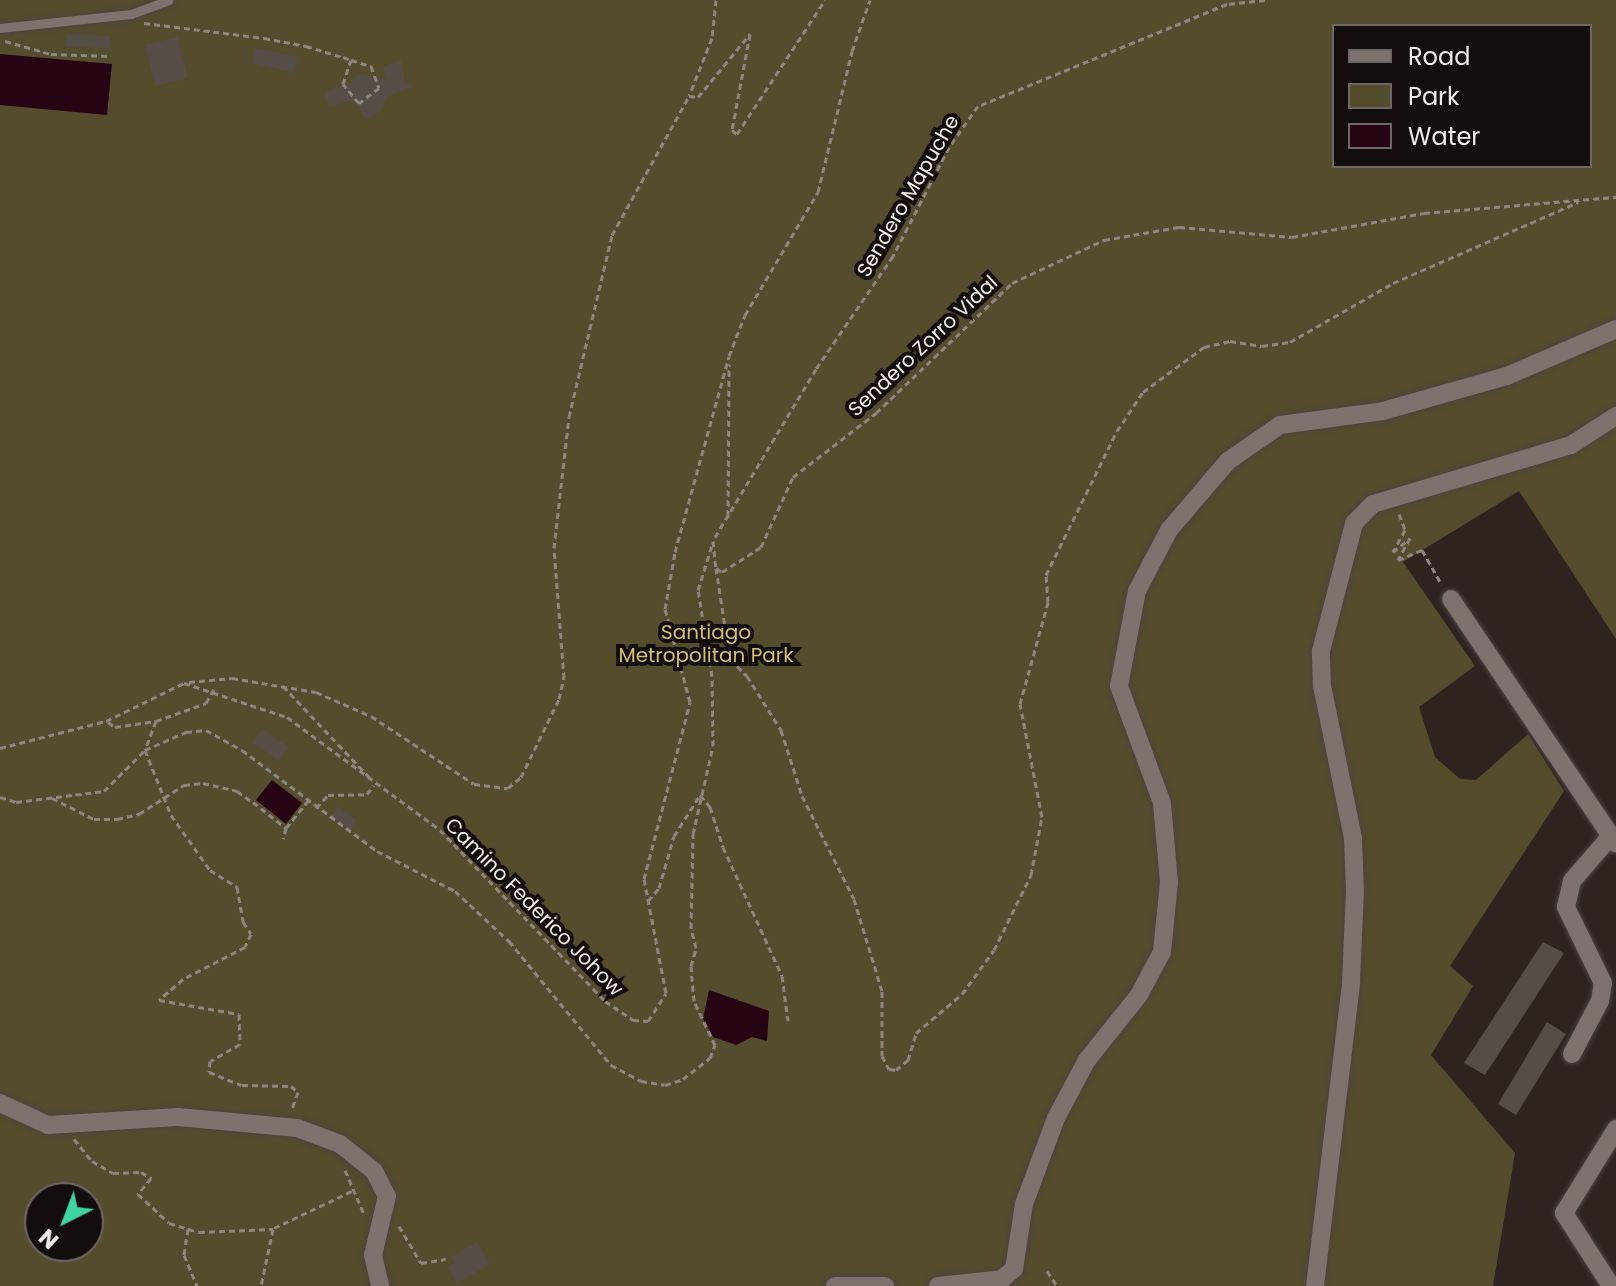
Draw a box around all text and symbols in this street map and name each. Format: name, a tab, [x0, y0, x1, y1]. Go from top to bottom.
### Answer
legend	[1332, 24, 1592, 168]
text: Road	[1408, 40, 1470, 73]
text: Park	[1408, 80, 1459, 113]
street label: Sendero Mapuche	[852, 111, 964, 281]
text: Water	[1408, 120, 1480, 153]
street label: Sendero Zorro Vidal	[843, 271, 1003, 421]
park label: Santiago Metropolitan Park	[618, 620, 794, 667]
street label: Camino Federico Johow	[440, 813, 628, 1001]
north arrow	[24, 1182, 104, 1262]
text: N	[32, 1222, 65, 1256]

